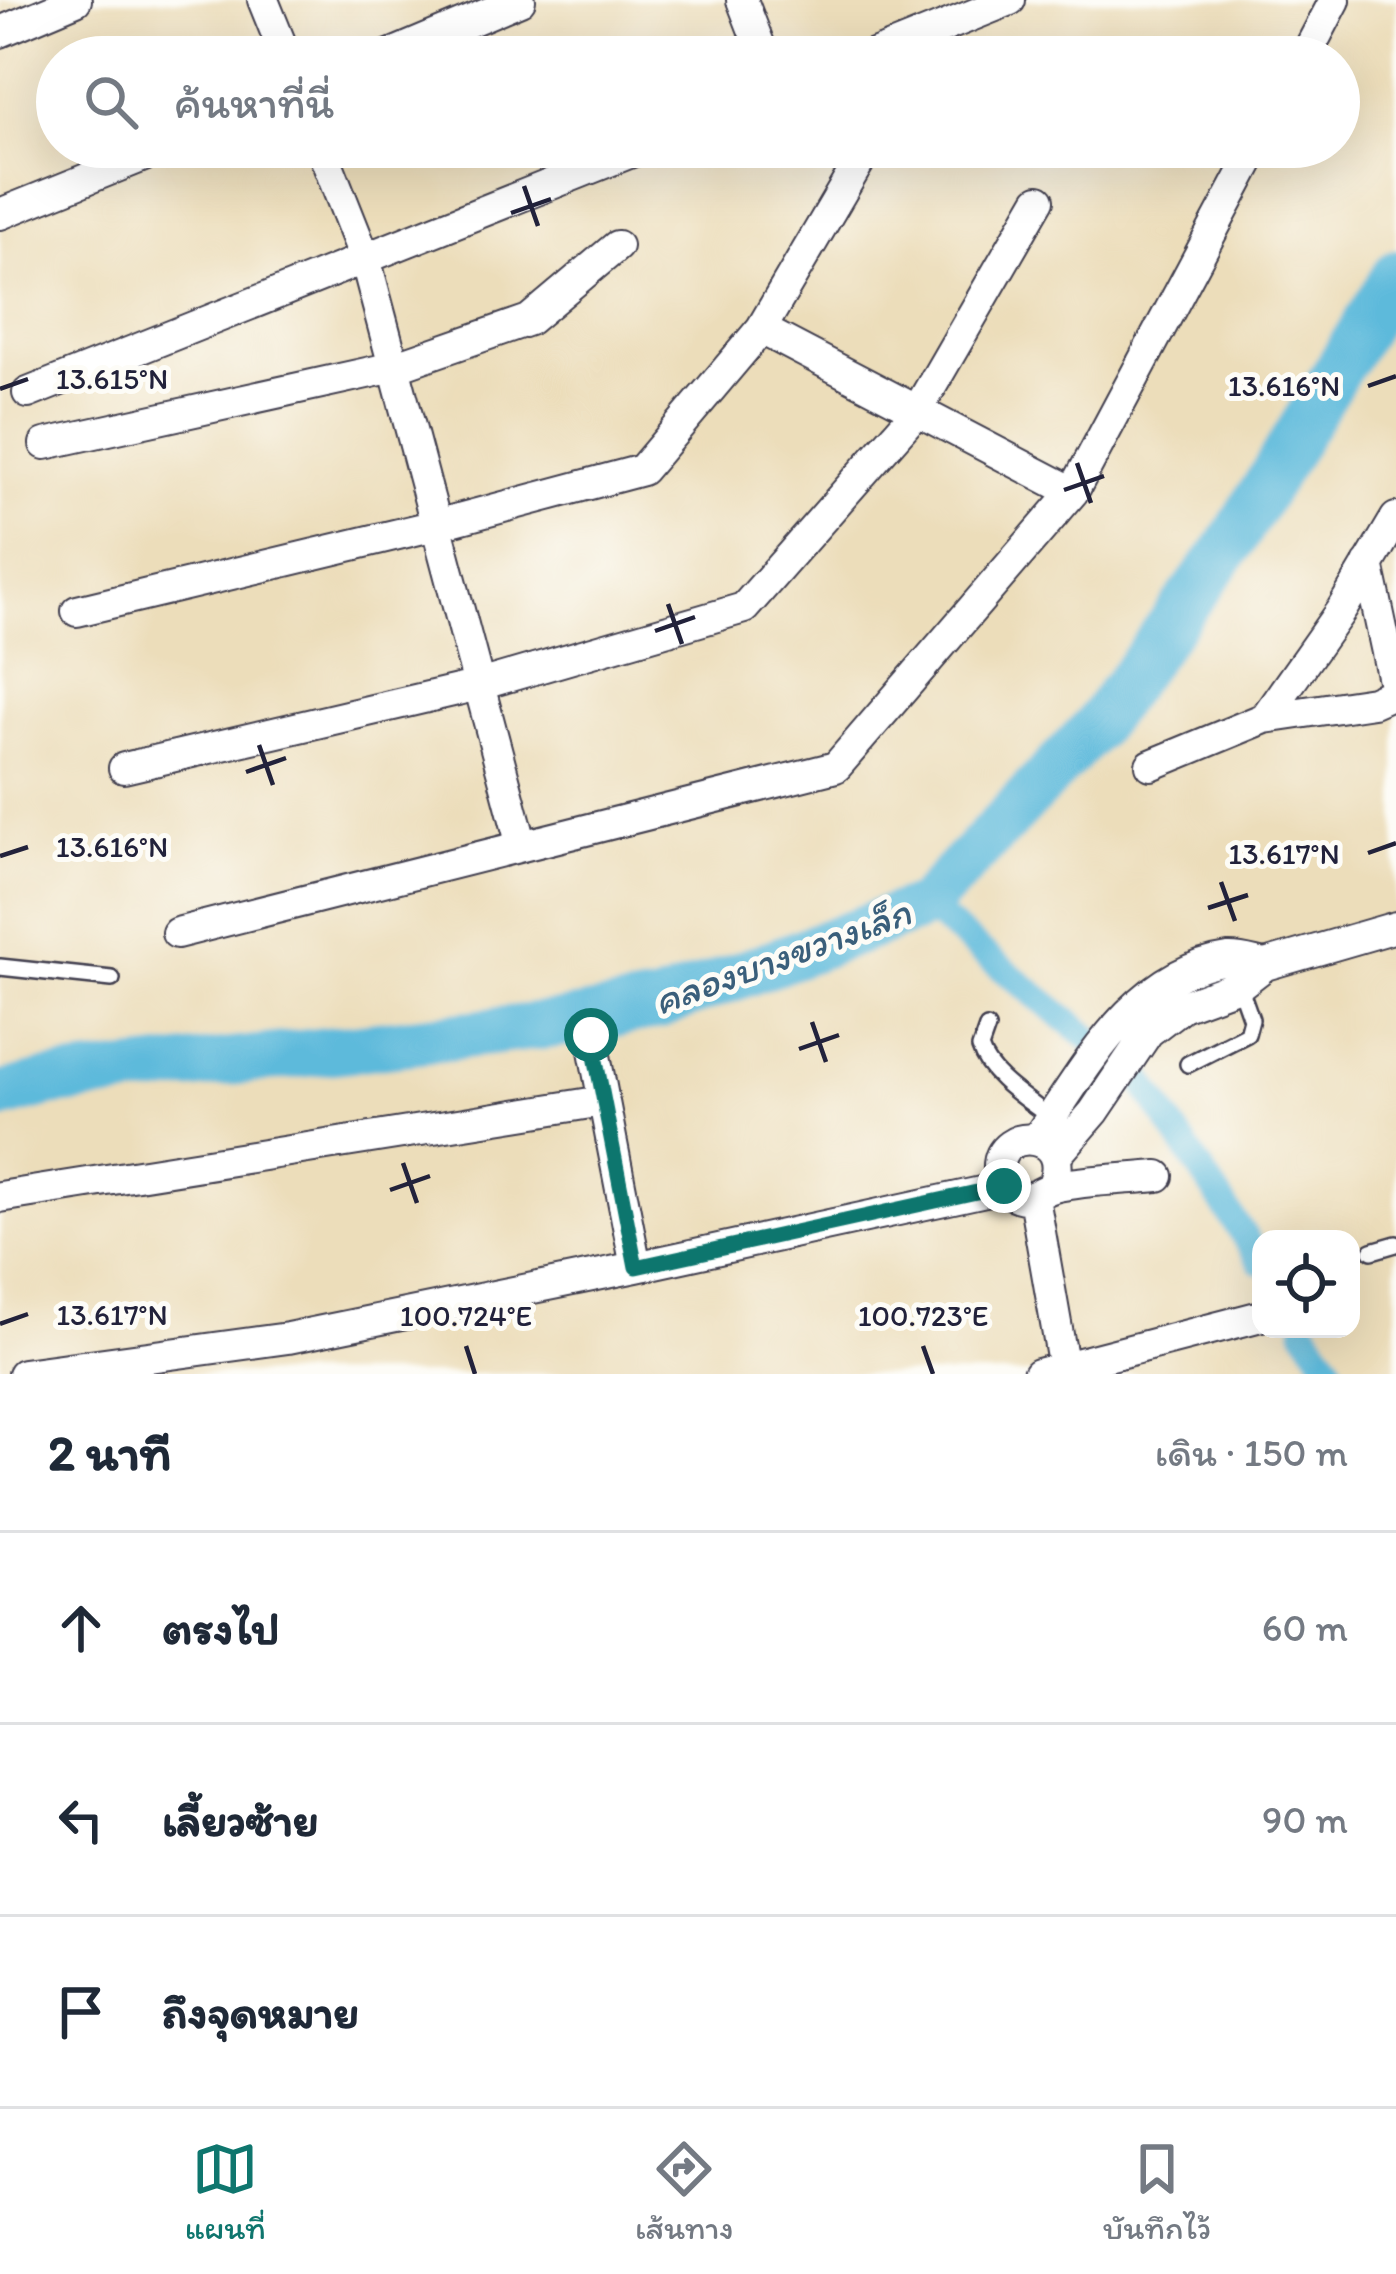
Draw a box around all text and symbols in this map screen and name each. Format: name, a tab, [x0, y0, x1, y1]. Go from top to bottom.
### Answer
search box	[36, 36, 1360, 168]
icon: search	[78, 69, 144, 135]
text: ค้นหาที่นี่	[174, 75, 334, 129]
text: 13.615°N	[56, 360, 168, 397]
text: 13.616°N	[1228, 367, 1340, 404]
text: 13.616°N	[56, 828, 168, 865]
text: 13.617°N	[1228, 835, 1340, 872]
water label: คลองบางขวางเล็ก	[647, 887, 918, 1024]
route start	[564, 1008, 618, 1062]
route end	[977, 1159, 1031, 1213]
map controls	[1252, 1230, 1360, 1338]
button: locate	[1252, 1230, 1360, 1338]
text: 13.617°N	[56, 1296, 168, 1333]
text: 100.724°E	[400, 1297, 532, 1334]
text: 100.723°E	[858, 1297, 988, 1334]
text: 2 นาที	[48, 1422, 172, 1483]
text: เดิน · 150 m	[1155, 1429, 1348, 1476]
icon: ahead	[48, 1595, 114, 1661]
text: ตรงไป	[162, 1601, 280, 1655]
text: 60 m	[1262, 1604, 1348, 1651]
icon: left	[48, 1787, 114, 1853]
text: เลี้ยวซ้าย	[162, 1793, 318, 1847]
text: 90 m	[1262, 1796, 1348, 1843]
icon: arrive	[48, 1979, 114, 2045]
text: ถึงจุดหมาย	[162, 1985, 359, 2039]
tab: แผนที่	[185, 2136, 266, 2247]
tab: เส้นทาง	[635, 2136, 734, 2247]
tab: บันทึกไว้	[1103, 2136, 1211, 2247]

